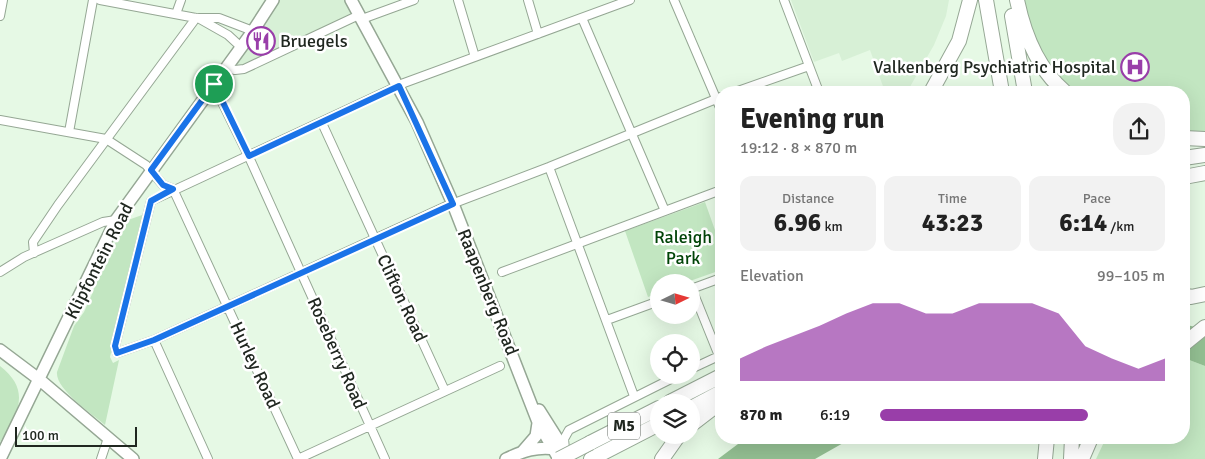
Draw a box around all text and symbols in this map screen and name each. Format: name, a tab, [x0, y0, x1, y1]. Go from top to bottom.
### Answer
restaurant icon: Bruegels	[246, 26, 276, 56]
place label: Bruegels	[280, 30, 348, 52]
hospital icon: Valkenberg Psychiatric Hospital	[1120, 52, 1150, 82]
place label: Valkenberg Psychiatric Hospital	[873, 56, 1116, 78]
pin	[193, 63, 235, 105]
icon: arrive	[200, 70, 228, 98]
text: Evening run	[740, 102, 885, 136]
button: share	[1113, 103, 1165, 155]
text: 19:12 · 8 × 870 m	[740, 138, 857, 158]
text: Distance	[782, 190, 834, 207]
text: Time	[938, 190, 967, 207]
text: Pace	[1083, 190, 1111, 207]
street label: Klipfontein Road	[60, 199, 138, 323]
text: 6.96	[774, 207, 821, 238]
text: 43:23	[922, 207, 983, 238]
text: 6:14	[1059, 207, 1107, 238]
text: km	[821, 218, 843, 235]
text: /km	[1107, 218, 1134, 235]
street label: Raapenberg Road	[453, 226, 523, 358]
park label: Raleigh Park	[654, 226, 712, 269]
street label: Clifton Road	[372, 251, 432, 345]
text: Elevation	[740, 266, 804, 286]
text: 99–105 m	[1097, 266, 1165, 286]
north arrow	[650, 274, 700, 324]
map controls	[650, 274, 700, 444]
street label: Roseberry Road	[303, 294, 371, 412]
street label: Hurley Road	[225, 318, 285, 412]
button: locate	[650, 334, 700, 384]
button: layers	[650, 394, 700, 444]
text: 870 m	[740, 405, 782, 425]
text: 6:19	[820, 405, 850, 425]
road number: M5	[608, 412, 640, 440]
scale bar	[15, 424, 138, 447]
text: 100 m	[22, 427, 59, 444]

